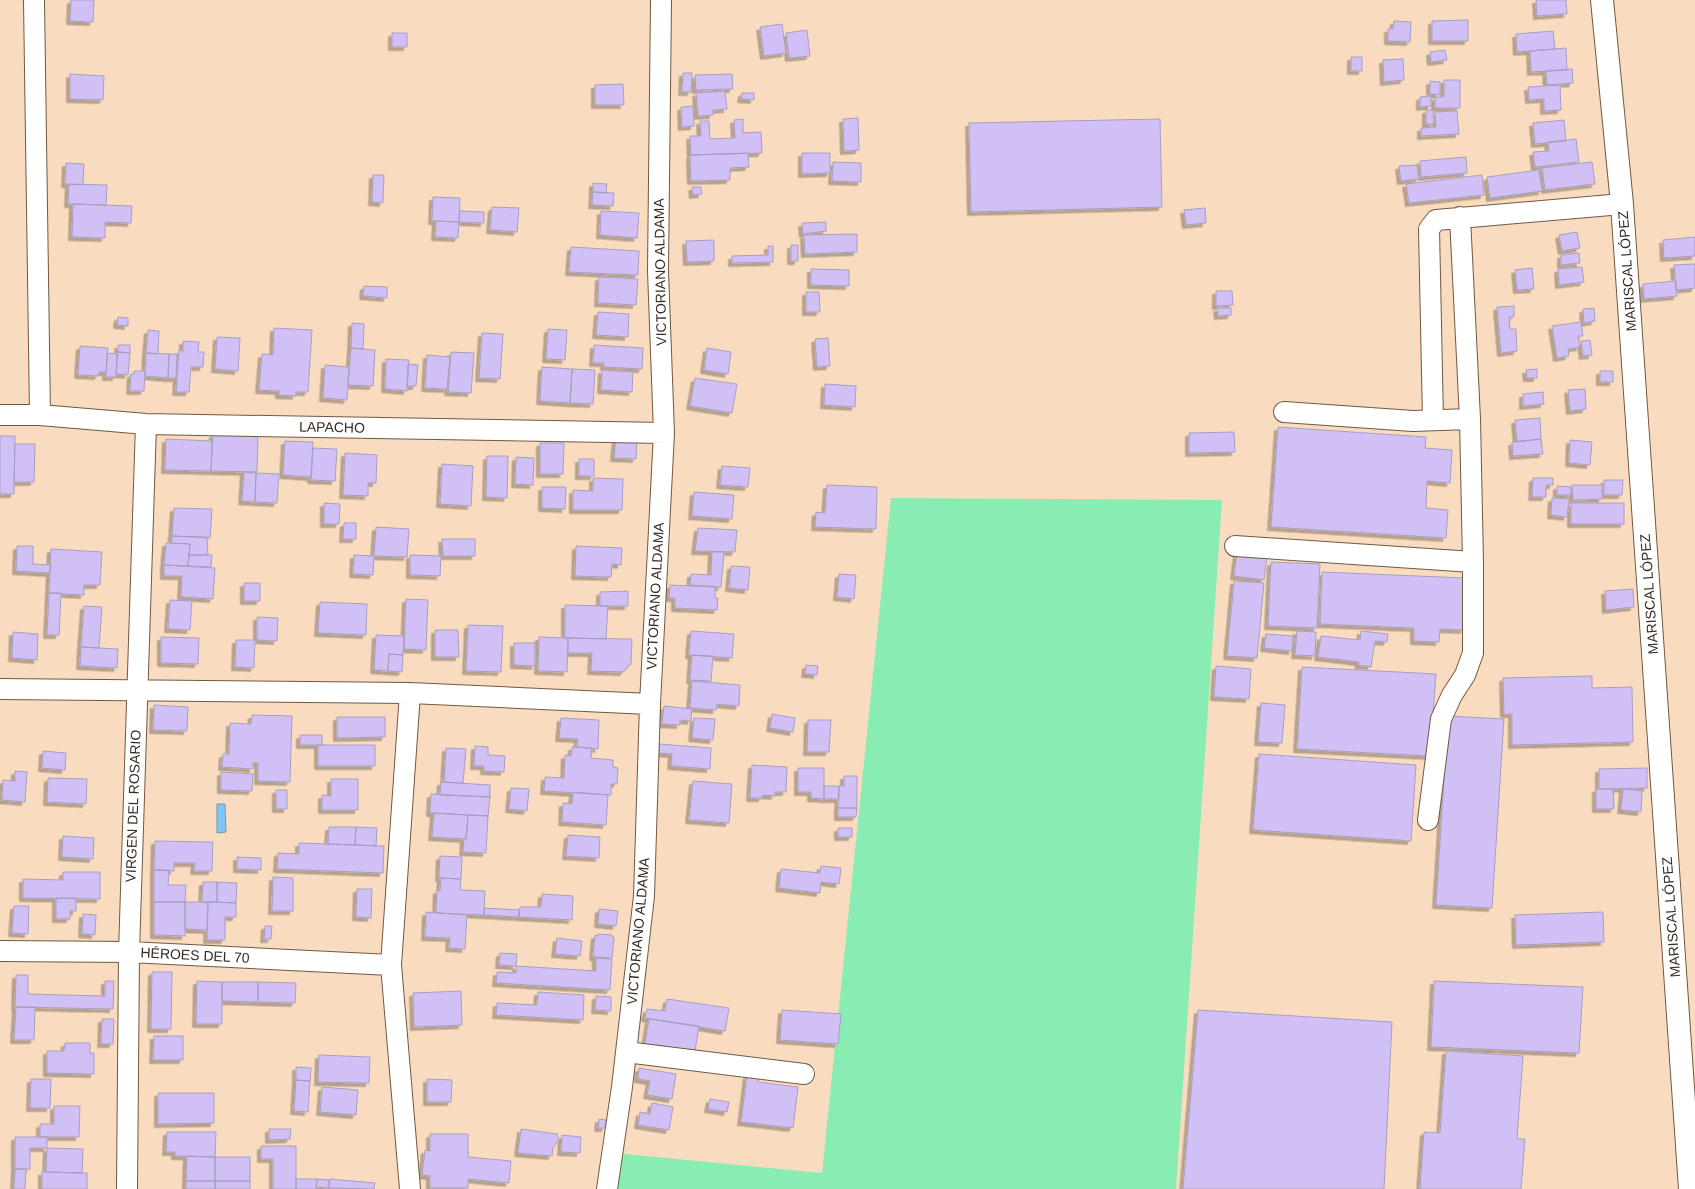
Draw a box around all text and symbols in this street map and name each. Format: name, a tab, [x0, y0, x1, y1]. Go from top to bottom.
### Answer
street label: VICTORIANO ALDAMA	[651, 197, 669, 346]
street label: MARISCAL LÓPEZ	[1615, 210, 1639, 332]
street label: LAPACHO	[299, 418, 365, 436]
street label: VICTORIANO ALDAMA	[643, 521, 667, 670]
street label: MARISCAL LÓPEZ	[1637, 533, 1661, 655]
street label: VIRGEN DEL ROSARIO	[122, 729, 144, 883]
street label: VICTORIANO ALDAMA	[624, 856, 652, 1005]
street label: MARISCAL LÓPEZ	[1659, 856, 1683, 978]
street label: HÉROES DEL 70	[140, 944, 250, 966]

